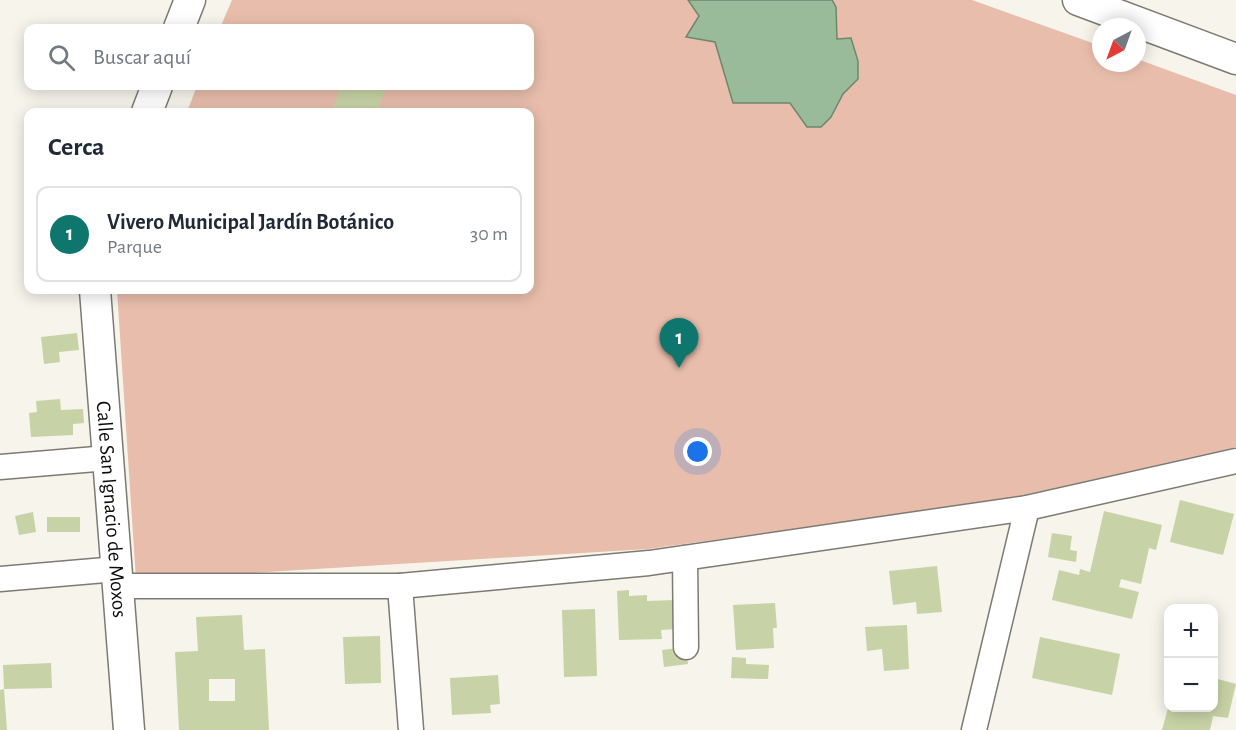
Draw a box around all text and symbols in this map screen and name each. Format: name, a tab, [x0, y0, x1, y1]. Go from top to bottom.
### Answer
north arrow	[1092, 18, 1146, 72]
search box	[24, 24, 534, 90]
icon: search	[45, 41, 78, 74]
text: Buscar aquí	[93, 46, 191, 68]
text: Cerca	[48, 134, 105, 160]
text: Vivero Municipal Jardín Botánico	[107, 211, 394, 233]
text: 1	[66, 224, 73, 244]
text: 30 m	[470, 224, 508, 244]
text: Parque	[107, 237, 162, 257]
pin: 1	[660, 318, 698, 368]
street label: Calle San Ignacio de Moxos	[93, 400, 130, 619]
your location	[683, 437, 712, 466]
map controls	[1164, 604, 1218, 712]
button: +	[1164, 604, 1218, 658]
button: −	[1164, 658, 1218, 712]

